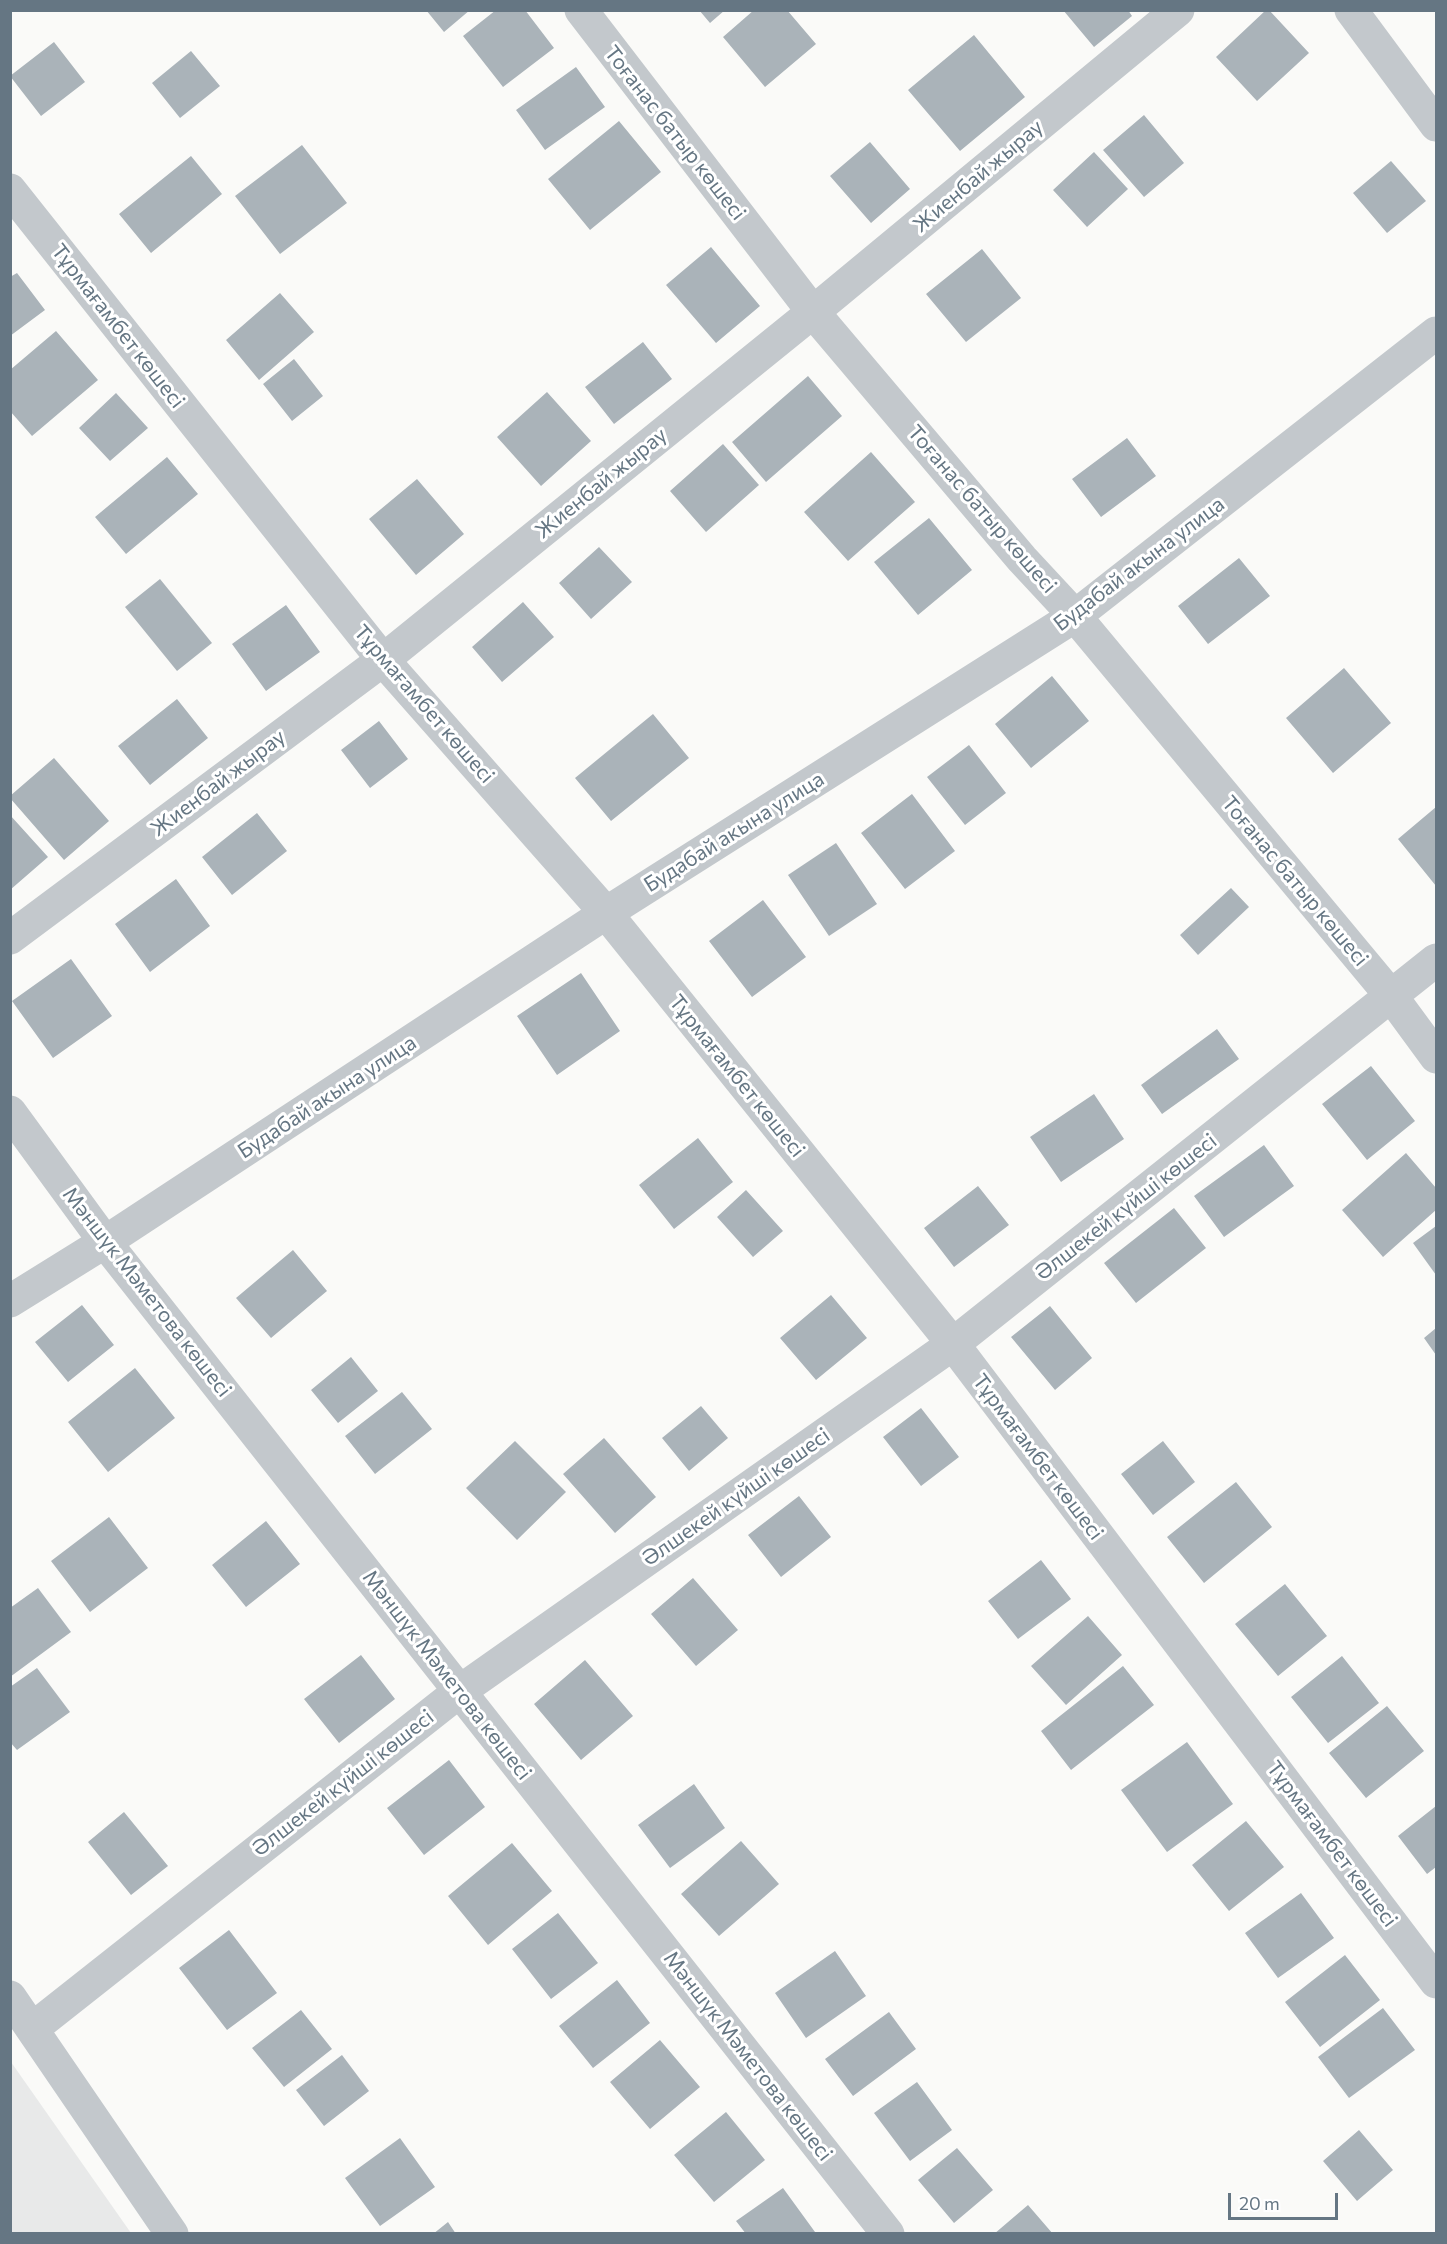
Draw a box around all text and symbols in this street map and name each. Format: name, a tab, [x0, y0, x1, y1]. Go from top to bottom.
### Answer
street label: Тоғанас батыр көшесі	[599, 41, 751, 225]
street label: Жиенбай жырау	[908, 114, 1048, 238]
street label: Тұрмағамбет көшесі	[46, 239, 190, 413]
street label: Тоғанас батыр көшесі	[902, 420, 1062, 598]
street label: Жиенбай жырау	[530, 422, 672, 544]
street label: Будабай акына улица	[1049, 492, 1229, 636]
street label: Тұрмағамбет көшесі	[348, 620, 500, 788]
street label: Жиенбай жырау	[146, 724, 290, 842]
street label: Будабай акына улица	[639, 766, 829, 898]
street label: Тоғанас батыр көшесі	[1216, 791, 1374, 971]
street label: Тұрмағамбет көшесі	[664, 990, 810, 1162]
street label: Будабай акына улица	[233, 1030, 421, 1164]
street label: Әлшекей күйші көшесі	[1030, 1128, 1222, 1286]
street label: Мәншүк Мәметова көшесі	[57, 1182, 237, 1402]
street label: Тұрмағамбет көшесі	[967, 1369, 1109, 1545]
street label: Әлшекей күйші көшесі	[637, 1423, 835, 1571]
street label: Мәншүк Мәметова көшесі	[357, 1565, 537, 1785]
street label: Әлшекей күйші көшесі	[247, 1704, 439, 1862]
street label: Тұрмағамбет көшесі	[1261, 1756, 1403, 1932]
street label: Мәншүк Мәметова көшесі	[658, 1946, 838, 2166]
scale bar	[1231, 2181, 1340, 2219]
text: 20 m	[1239, 2192, 1280, 2214]

